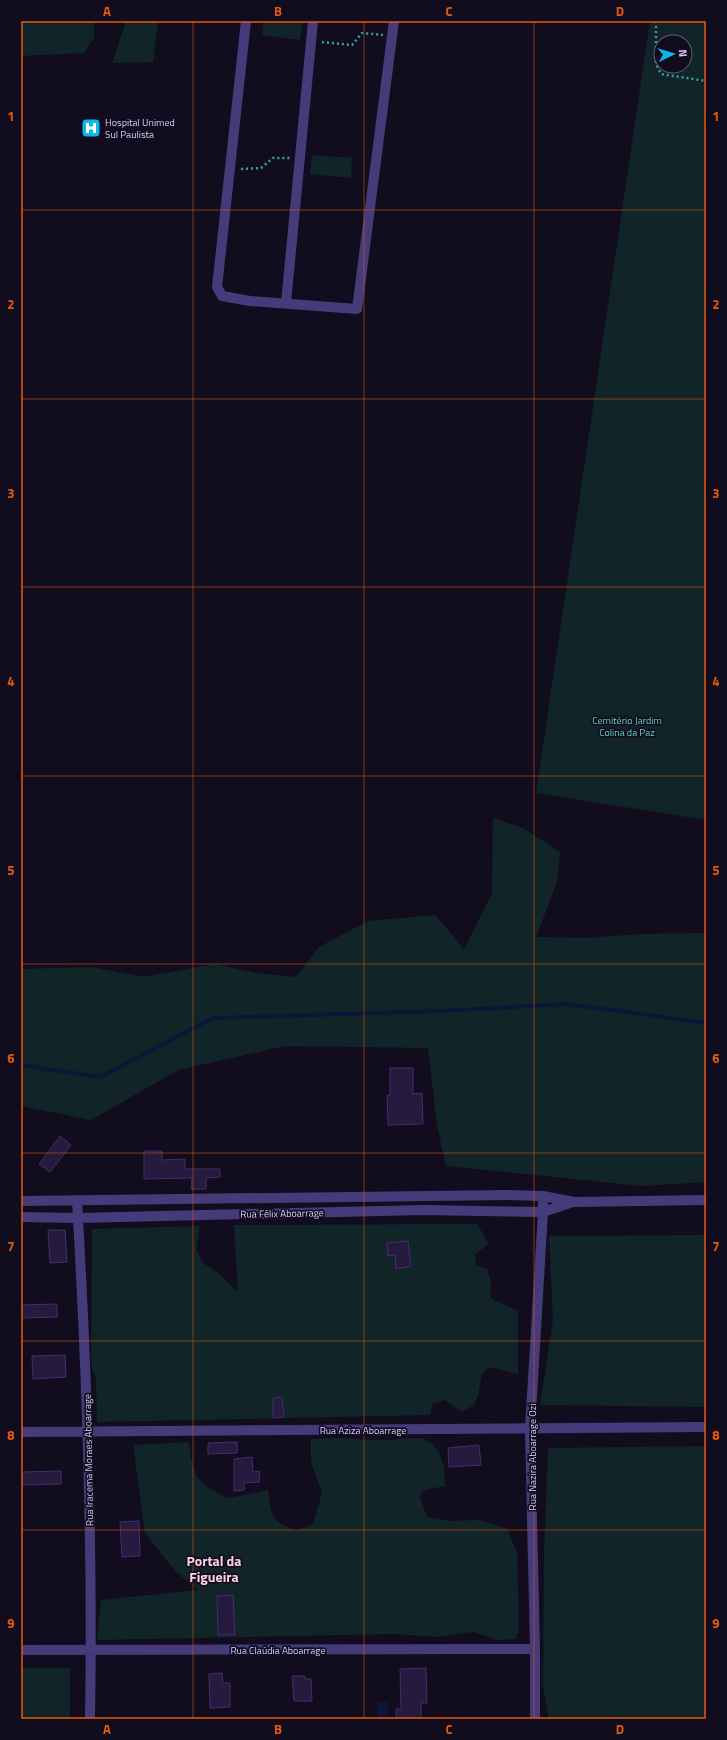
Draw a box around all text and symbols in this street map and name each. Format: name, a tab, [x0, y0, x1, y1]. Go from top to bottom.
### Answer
text: A	[103, 1, 111, 21]
text: B	[274, 1, 282, 21]
text: C	[445, 1, 453, 21]
text: D	[616, 1, 624, 21]
north arrow	[653, 34, 693, 74]
text: N	[675, 49, 691, 58]
text: 1	[7, 106, 15, 126]
text: 1	[712, 106, 720, 126]
place label: Hospital Unimed Sul Paulista	[105, 115, 175, 142]
hospital icon: Hospital Unimed Sul Paulista	[80, 117, 102, 139]
text: 2	[7, 294, 15, 314]
text: 2	[712, 294, 720, 314]
text: 3	[7, 483, 15, 503]
text: 3	[712, 483, 720, 503]
text: 4	[7, 671, 15, 691]
text: 4	[712, 671, 720, 691]
park label: Cemitério Jardim Colina da Paz	[592, 713, 662, 740]
text: 5	[7, 860, 15, 880]
text: 5	[712, 860, 720, 880]
text: 6	[7, 1048, 15, 1068]
text: 6	[712, 1048, 720, 1068]
street label: Rua Félix Aboarrage	[240, 1205, 324, 1222]
text: 7	[7, 1236, 15, 1256]
text: 7	[712, 1236, 720, 1256]
street label: Rua Iracema Moraes Aboarrage	[80, 1394, 97, 1526]
street label: Rua Nazira Aboarrage Ozi	[525, 1404, 540, 1511]
street label: Rua Aziza Aboarrage	[320, 1423, 406, 1438]
text: 8	[7, 1425, 15, 1445]
text: 8	[712, 1425, 720, 1445]
district label: Portal da Figueira	[187, 1550, 241, 1587]
text: 9	[7, 1613, 15, 1633]
text: 9	[712, 1613, 720, 1633]
street label: Rua Claúdia Aboarrage	[230, 1643, 326, 1658]
text: A	[103, 1719, 111, 1739]
text: B	[274, 1719, 282, 1739]
text: C	[445, 1719, 453, 1739]
text: D	[616, 1719, 624, 1739]

